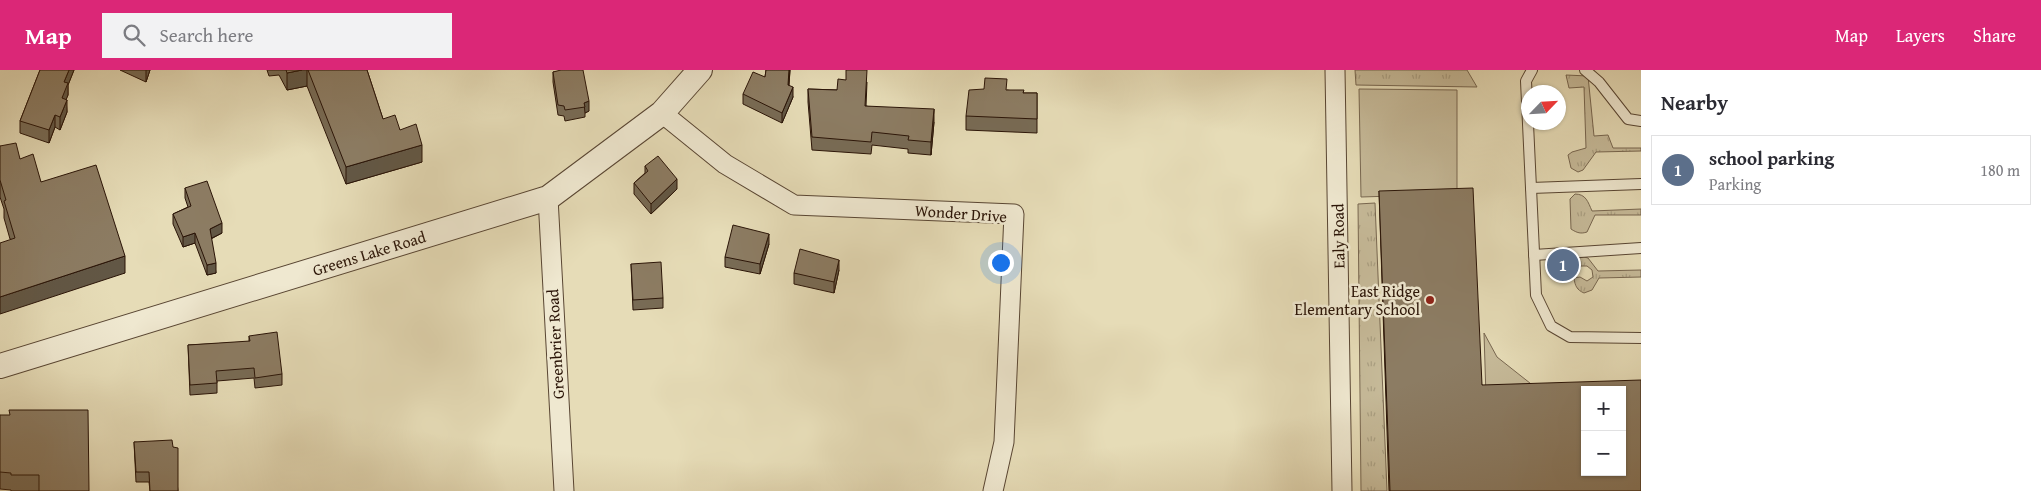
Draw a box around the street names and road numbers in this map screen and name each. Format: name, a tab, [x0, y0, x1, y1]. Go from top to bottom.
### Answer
street label: Wonder Drive	[914, 198, 1008, 228]
street label: Ealy Road	[1325, 203, 1351, 269]
street label: Greens Lake Road	[309, 224, 429, 282]
street label: Greenbrier Road	[540, 288, 570, 400]

